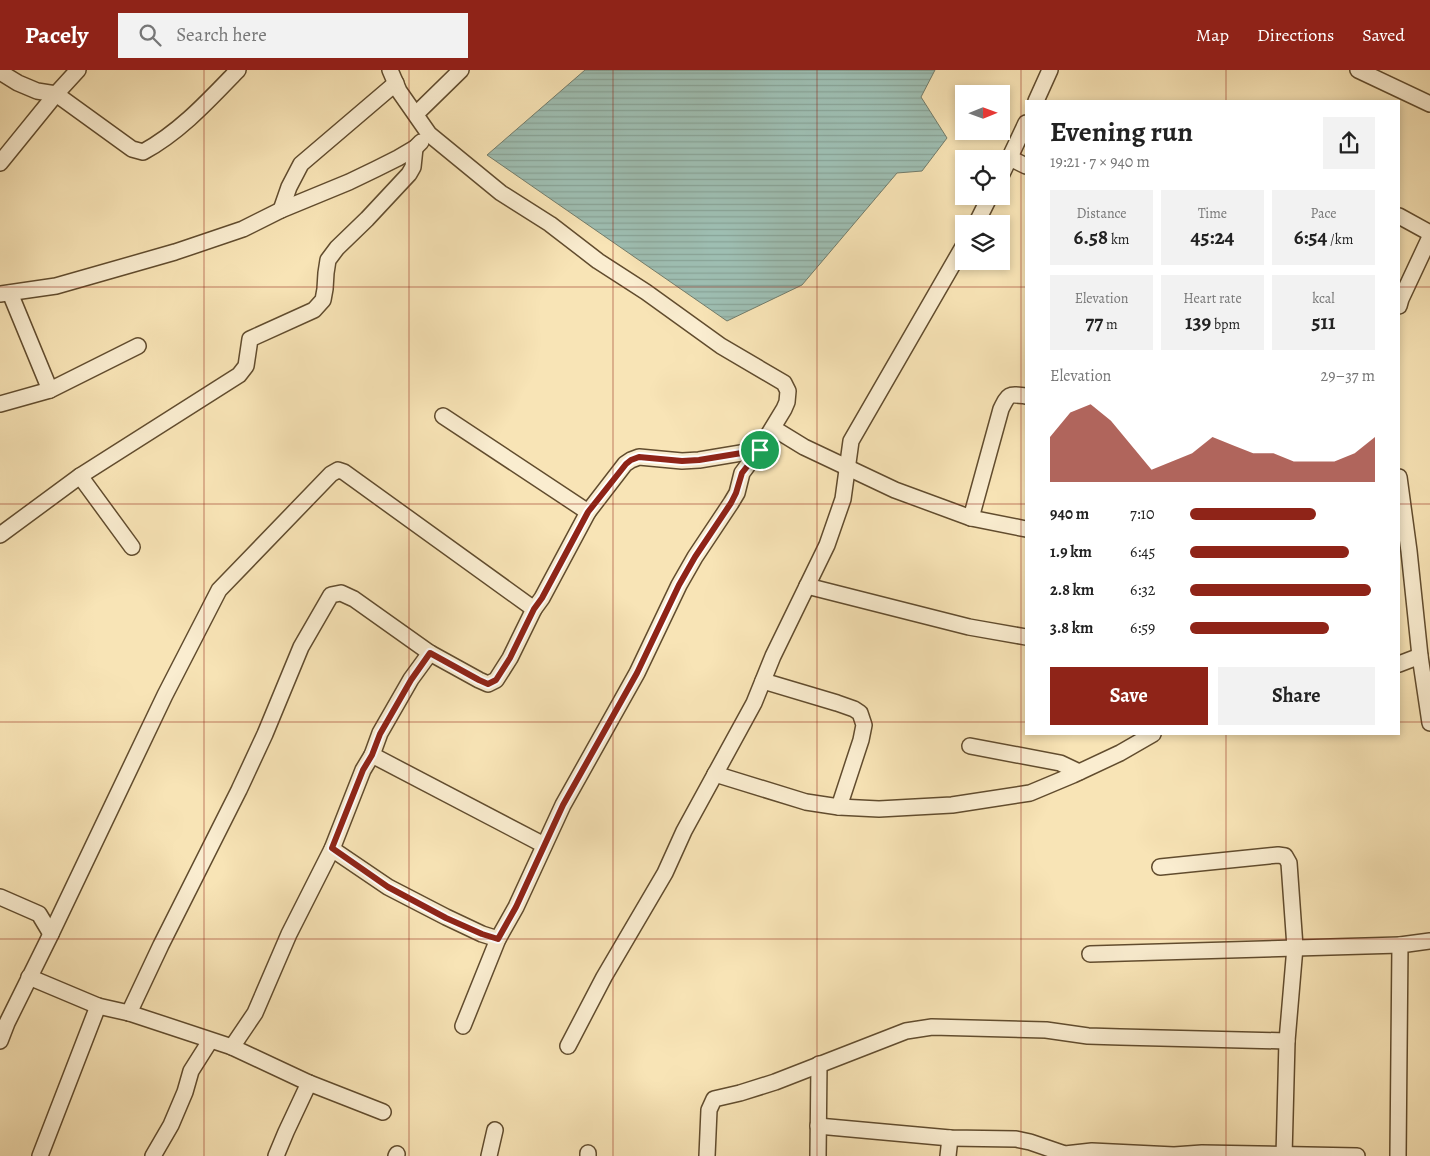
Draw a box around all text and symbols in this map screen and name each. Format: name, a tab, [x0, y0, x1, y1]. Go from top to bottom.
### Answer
search box	[118, 13, 468, 58]
text: Pacely	[25, 19, 88, 51]
icon: search	[136, 21, 164, 49]
text: Search here	[176, 22, 267, 48]
text: Map	[1196, 23, 1229, 47]
text: Directions	[1257, 23, 1334, 47]
text: Saved	[1362, 23, 1405, 47]
north arrow	[955, 85, 1010, 140]
map controls	[955, 85, 1010, 270]
text: Evening run	[1050, 113, 1193, 151]
button: share	[1323, 117, 1375, 169]
button: locate	[955, 150, 1010, 205]
text: 19:21 · 7 × 940 m	[1050, 151, 1150, 173]
text: Distance	[1076, 204, 1127, 223]
text: Time	[1198, 204, 1227, 223]
text: Pace	[1311, 204, 1336, 223]
button: layers	[955, 215, 1010, 270]
text: 6.58	[1073, 223, 1108, 251]
text: 45:24	[1191, 223, 1234, 251]
text: 6:54	[1294, 223, 1327, 251]
text: km	[1108, 230, 1130, 249]
text: /km	[1327, 230, 1353, 249]
text: Elevation	[1075, 289, 1128, 308]
text: Heart rate	[1183, 289, 1242, 308]
text: kcal	[1312, 289, 1335, 308]
text: 77	[1085, 308, 1103, 336]
text: 139	[1185, 308, 1211, 336]
text: 511	[1311, 308, 1336, 336]
text: m	[1103, 315, 1118, 334]
text: bpm	[1211, 315, 1240, 334]
text: Elevation	[1050, 365, 1111, 387]
text: 29–37 m	[1321, 365, 1375, 387]
pin	[739, 429, 781, 471]
icon: arrive	[746, 436, 774, 464]
text: 940 m	[1050, 503, 1089, 525]
text: 7:10	[1130, 503, 1155, 525]
text: 1.9 km	[1050, 541, 1092, 563]
text: 6:45	[1130, 541, 1155, 563]
text: 2.8 km	[1050, 579, 1094, 601]
text: 6:32	[1130, 579, 1155, 601]
text: 3.8 km	[1050, 617, 1093, 639]
text: 6:59	[1130, 617, 1155, 639]
button: Save	[1050, 667, 1208, 725]
button: Share	[1218, 667, 1375, 725]

